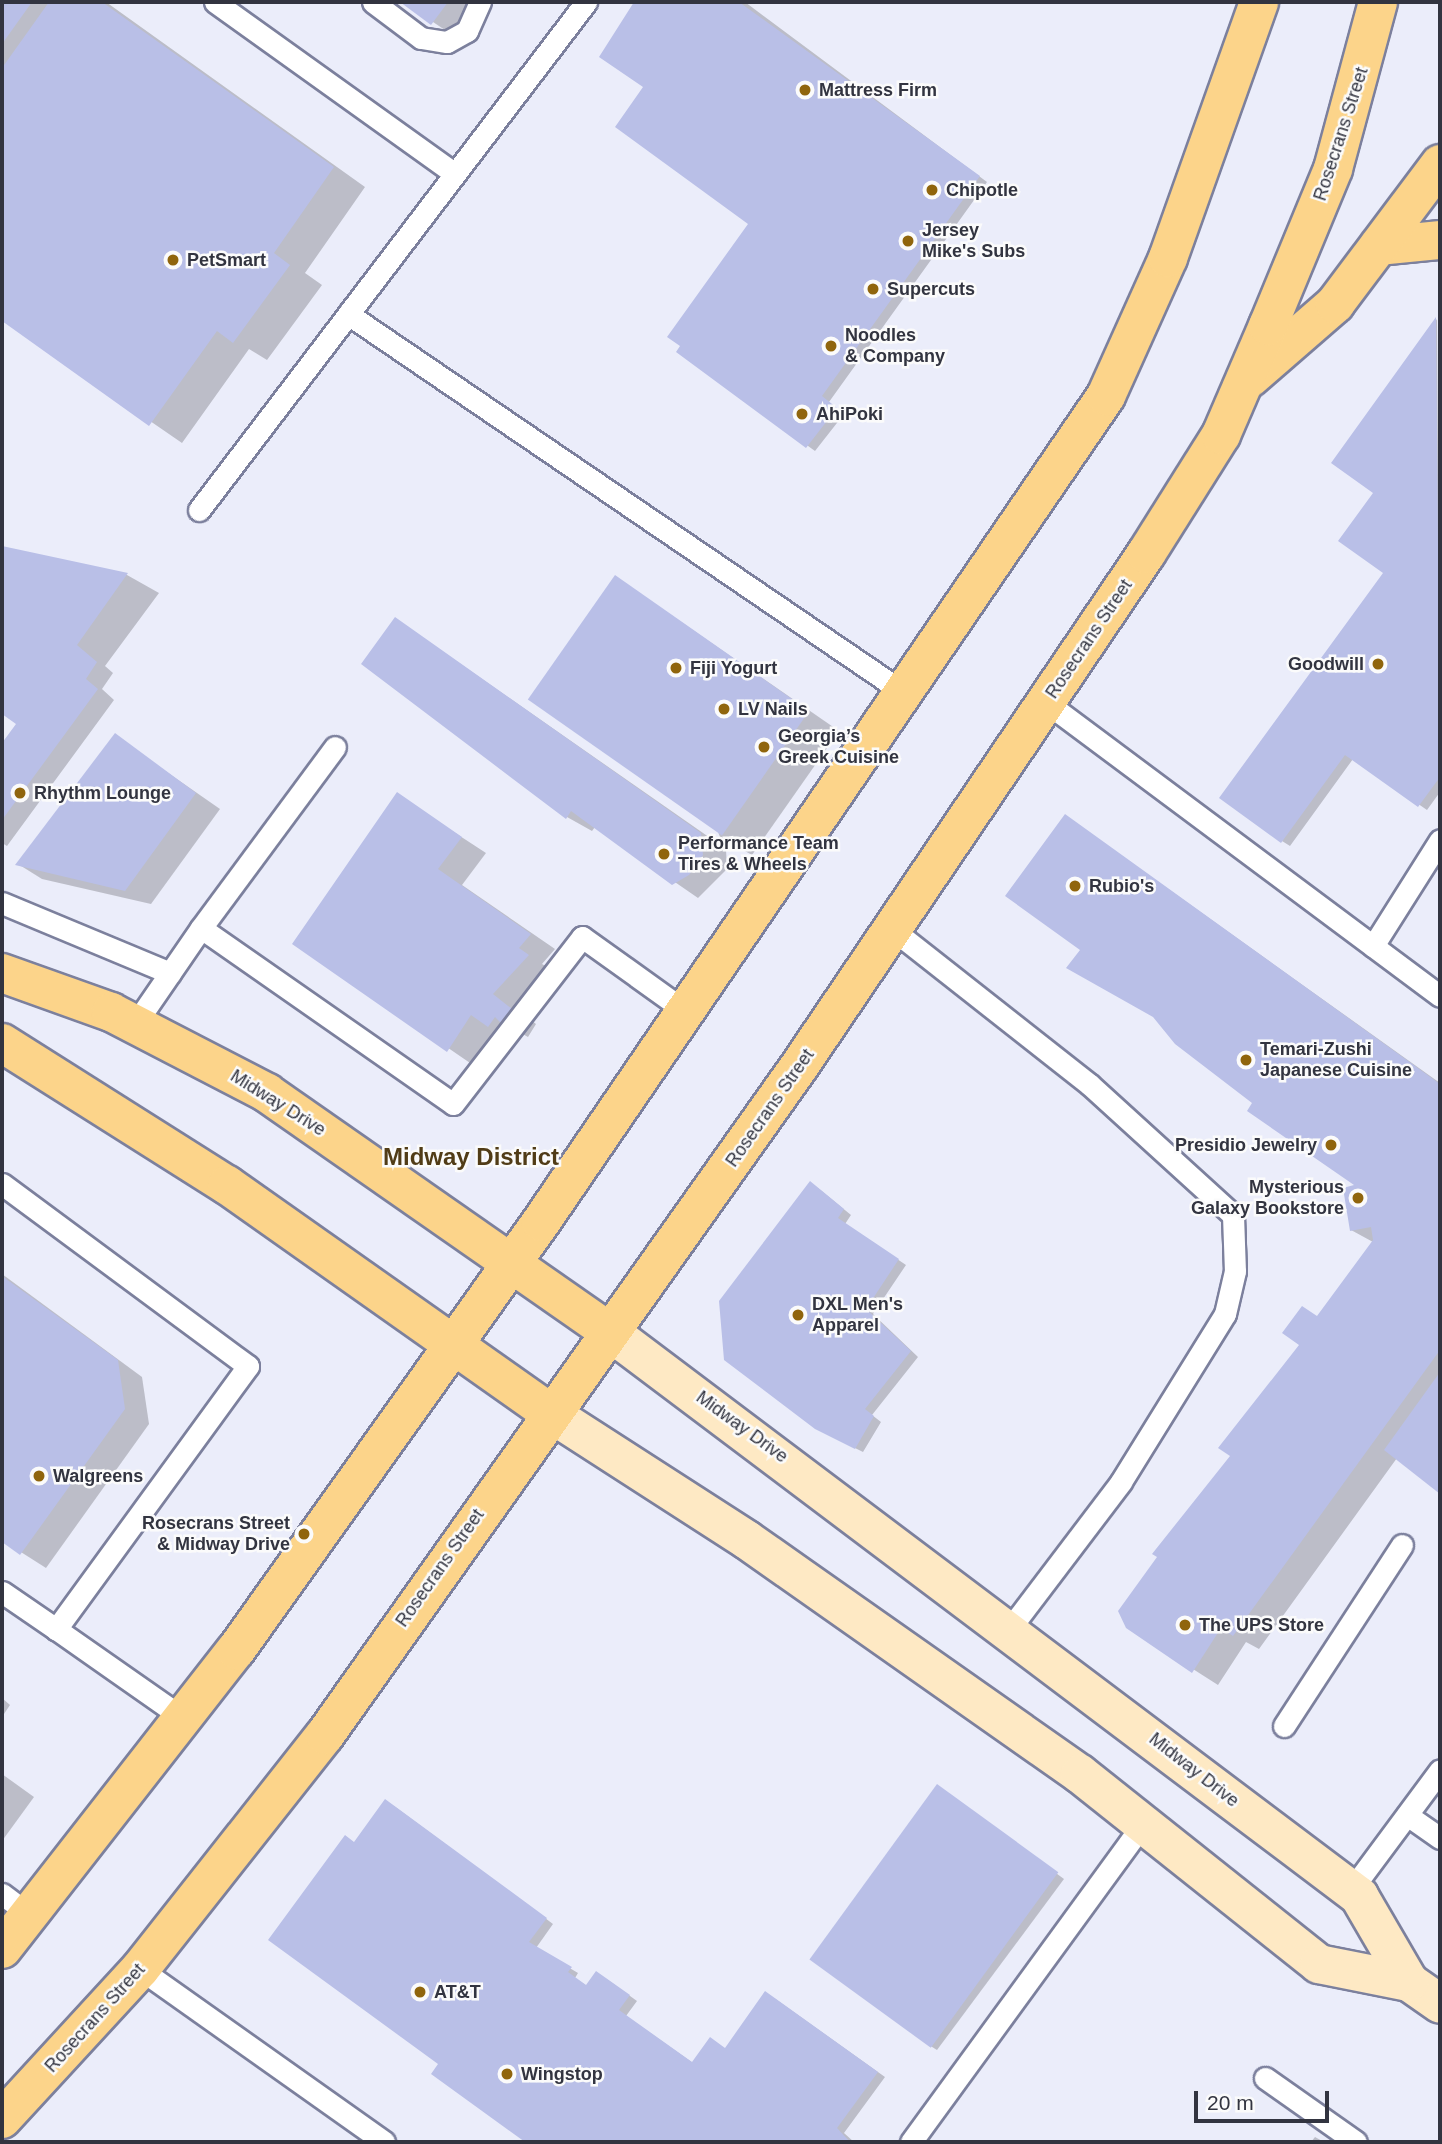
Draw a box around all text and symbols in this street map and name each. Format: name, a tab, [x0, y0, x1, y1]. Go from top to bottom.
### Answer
street label: Rosecrans Street	[1309, 65, 1373, 203]
place label: Mattress Firm	[819, 79, 937, 101]
marker: Mattress Firm	[797, 82, 813, 98]
place label: Chipotle	[946, 179, 1018, 201]
marker: Chipotle	[924, 182, 940, 198]
place label: Jersey Mike's Subs	[922, 220, 1025, 262]
marker: Jersey Mike's Subs	[900, 233, 916, 249]
place label: PetSmart	[187, 249, 266, 271]
marker: PetSmart	[165, 252, 181, 268]
place label: Supercuts	[887, 278, 975, 300]
marker: Supercuts	[865, 281, 881, 297]
place label: Noodles & Company	[845, 325, 945, 368]
marker: Noodles & Company	[823, 338, 839, 354]
place label: AhiPoki	[816, 403, 883, 425]
marker: AhiPoki	[794, 406, 810, 422]
street label: Rosecrans Street	[1041, 575, 1137, 703]
place label: Goodwill	[1288, 653, 1364, 675]
marker: Goodwill	[1370, 656, 1386, 672]
place label: Fiji Yogurt	[690, 657, 778, 679]
marker: Fiji Yogurt	[668, 660, 684, 676]
place label: LV Nails	[738, 698, 808, 720]
marker: LV Nails	[716, 701, 732, 717]
place label: Georgia’s Greek Cuisine	[778, 726, 899, 768]
marker: Georgia’s Greek Cuisine	[756, 739, 772, 755]
place label: Rhythm Lounge	[34, 782, 171, 804]
marker: Rhythm Lounge	[12, 785, 28, 801]
place label: Performance Team Tires & Wheels	[678, 833, 839, 876]
marker: Performance Team Tires & Wheels	[656, 846, 672, 862]
place label: Rubio's	[1089, 875, 1154, 897]
marker: Rubio's	[1067, 878, 1083, 894]
place label: Temari-Zushi Japanese Cuisine	[1260, 1039, 1412, 1082]
street label: Rosecrans Street	[721, 1045, 819, 1171]
marker: Temari-Zushi Japanese Cuisine	[1238, 1052, 1254, 1068]
street label: Midway Drive	[226, 1065, 330, 1141]
place label: Presidio Jewelry	[1175, 1134, 1317, 1156]
marker: Presidio Jewelry	[1323, 1137, 1339, 1153]
district label: Midway District	[383, 1143, 559, 1171]
place label: Mysterious Galaxy Bookstore	[1191, 1177, 1344, 1220]
marker: Mysterious Galaxy Bookstore	[1350, 1190, 1366, 1206]
place label: DXL Men's Apparel	[812, 1294, 903, 1336]
marker: DXL Men's Apparel	[790, 1307, 806, 1323]
street label: Midway Drive	[692, 1387, 792, 1467]
place label: Walgreens	[53, 1465, 143, 1487]
marker: Walgreens	[31, 1468, 47, 1484]
street label: Rosecrans Street	[391, 1505, 489, 1631]
place label: Rosecrans Street & Midway Drive	[142, 1513, 290, 1556]
marker: Rosecrans Street & Midway Drive	[296, 1526, 312, 1542]
place label: The UPS Store	[1199, 1614, 1324, 1636]
marker: The UPS Store	[1177, 1617, 1193, 1633]
street label: Midway Drive	[1145, 1728, 1243, 1812]
street label: Rosecrans Street	[40, 1959, 150, 2077]
place label: AT&T	[434, 1981, 481, 2003]
marker: AT&T	[412, 1984, 428, 2000]
place label: Wingstop	[521, 2063, 603, 2085]
marker: Wingstop	[499, 2066, 515, 2082]
scale bar	[1197, 2078, 1332, 2122]
text: 20 m	[1207, 2091, 1254, 2114]

